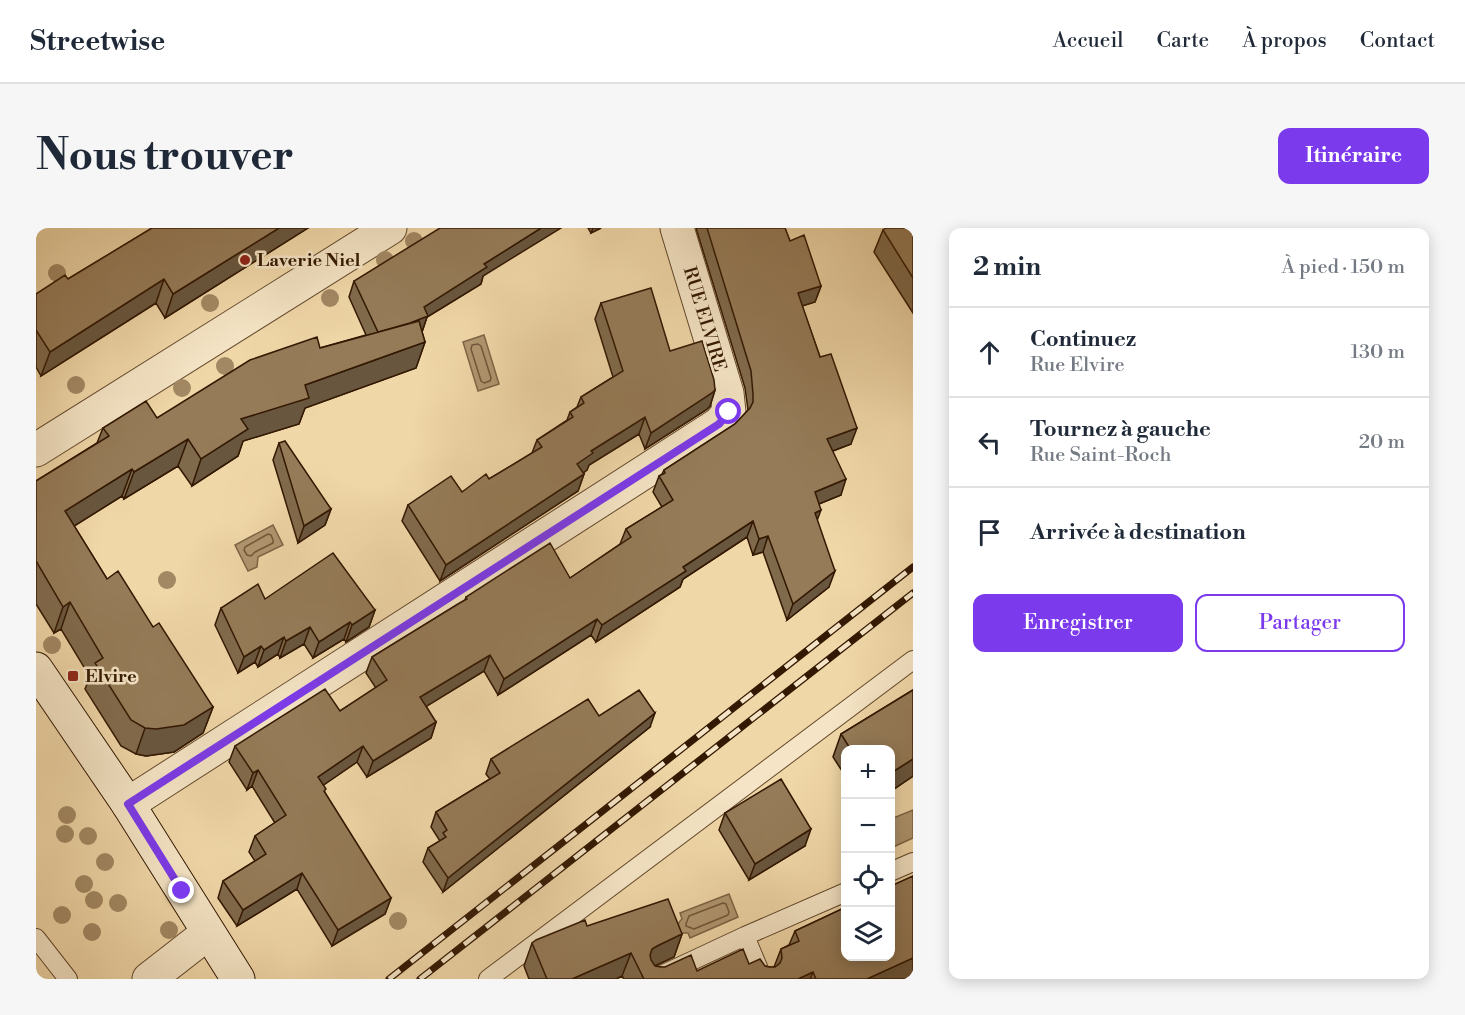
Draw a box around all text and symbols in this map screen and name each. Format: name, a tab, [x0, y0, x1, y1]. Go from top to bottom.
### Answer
text: Streetwise	[30, 24, 165, 59]
text: Accueil	[1053, 28, 1124, 54]
text: Carte	[1157, 28, 1209, 54]
text: À propos	[1242, 28, 1327, 54]
text: Contact	[1360, 28, 1435, 54]
button: Itinéraire	[1278, 128, 1429, 184]
text: Nous trouver	[36, 130, 294, 183]
place label: Laverie Niel	[257, 249, 361, 272]
text: 2 min	[973, 251, 1041, 283]
marker: Laverie Niel	[238, 253, 252, 267]
text: À pied · 150 m	[1281, 255, 1405, 280]
street label: RUE ELVIRE	[678, 264, 731, 374]
text: Continuez	[1030, 326, 1136, 353]
icon: ahead	[973, 336, 1006, 369]
text: 130 m	[1350, 340, 1405, 365]
text: Rue Elvire	[1030, 353, 1124, 378]
route start	[715, 398, 741, 424]
text: Tournez à gauche	[1030, 416, 1211, 443]
icon: left	[973, 426, 1006, 459]
text: 20 m	[1359, 430, 1405, 455]
text: Rue Saint-Roch	[1030, 443, 1171, 468]
icon: arrive	[973, 516, 1006, 549]
text: Arrivée à destination	[1030, 519, 1246, 546]
button: Enregistrer	[973, 594, 1183, 652]
button: Partager	[1195, 594, 1405, 652]
place label: Elvire	[85, 665, 137, 688]
marker: Elvire	[66, 669, 80, 683]
map controls	[841, 745, 895, 961]
button: +	[841, 745, 895, 799]
button: −	[841, 799, 895, 853]
button: locate	[841, 853, 895, 907]
route end	[168, 877, 194, 903]
button: layers	[841, 907, 895, 961]

